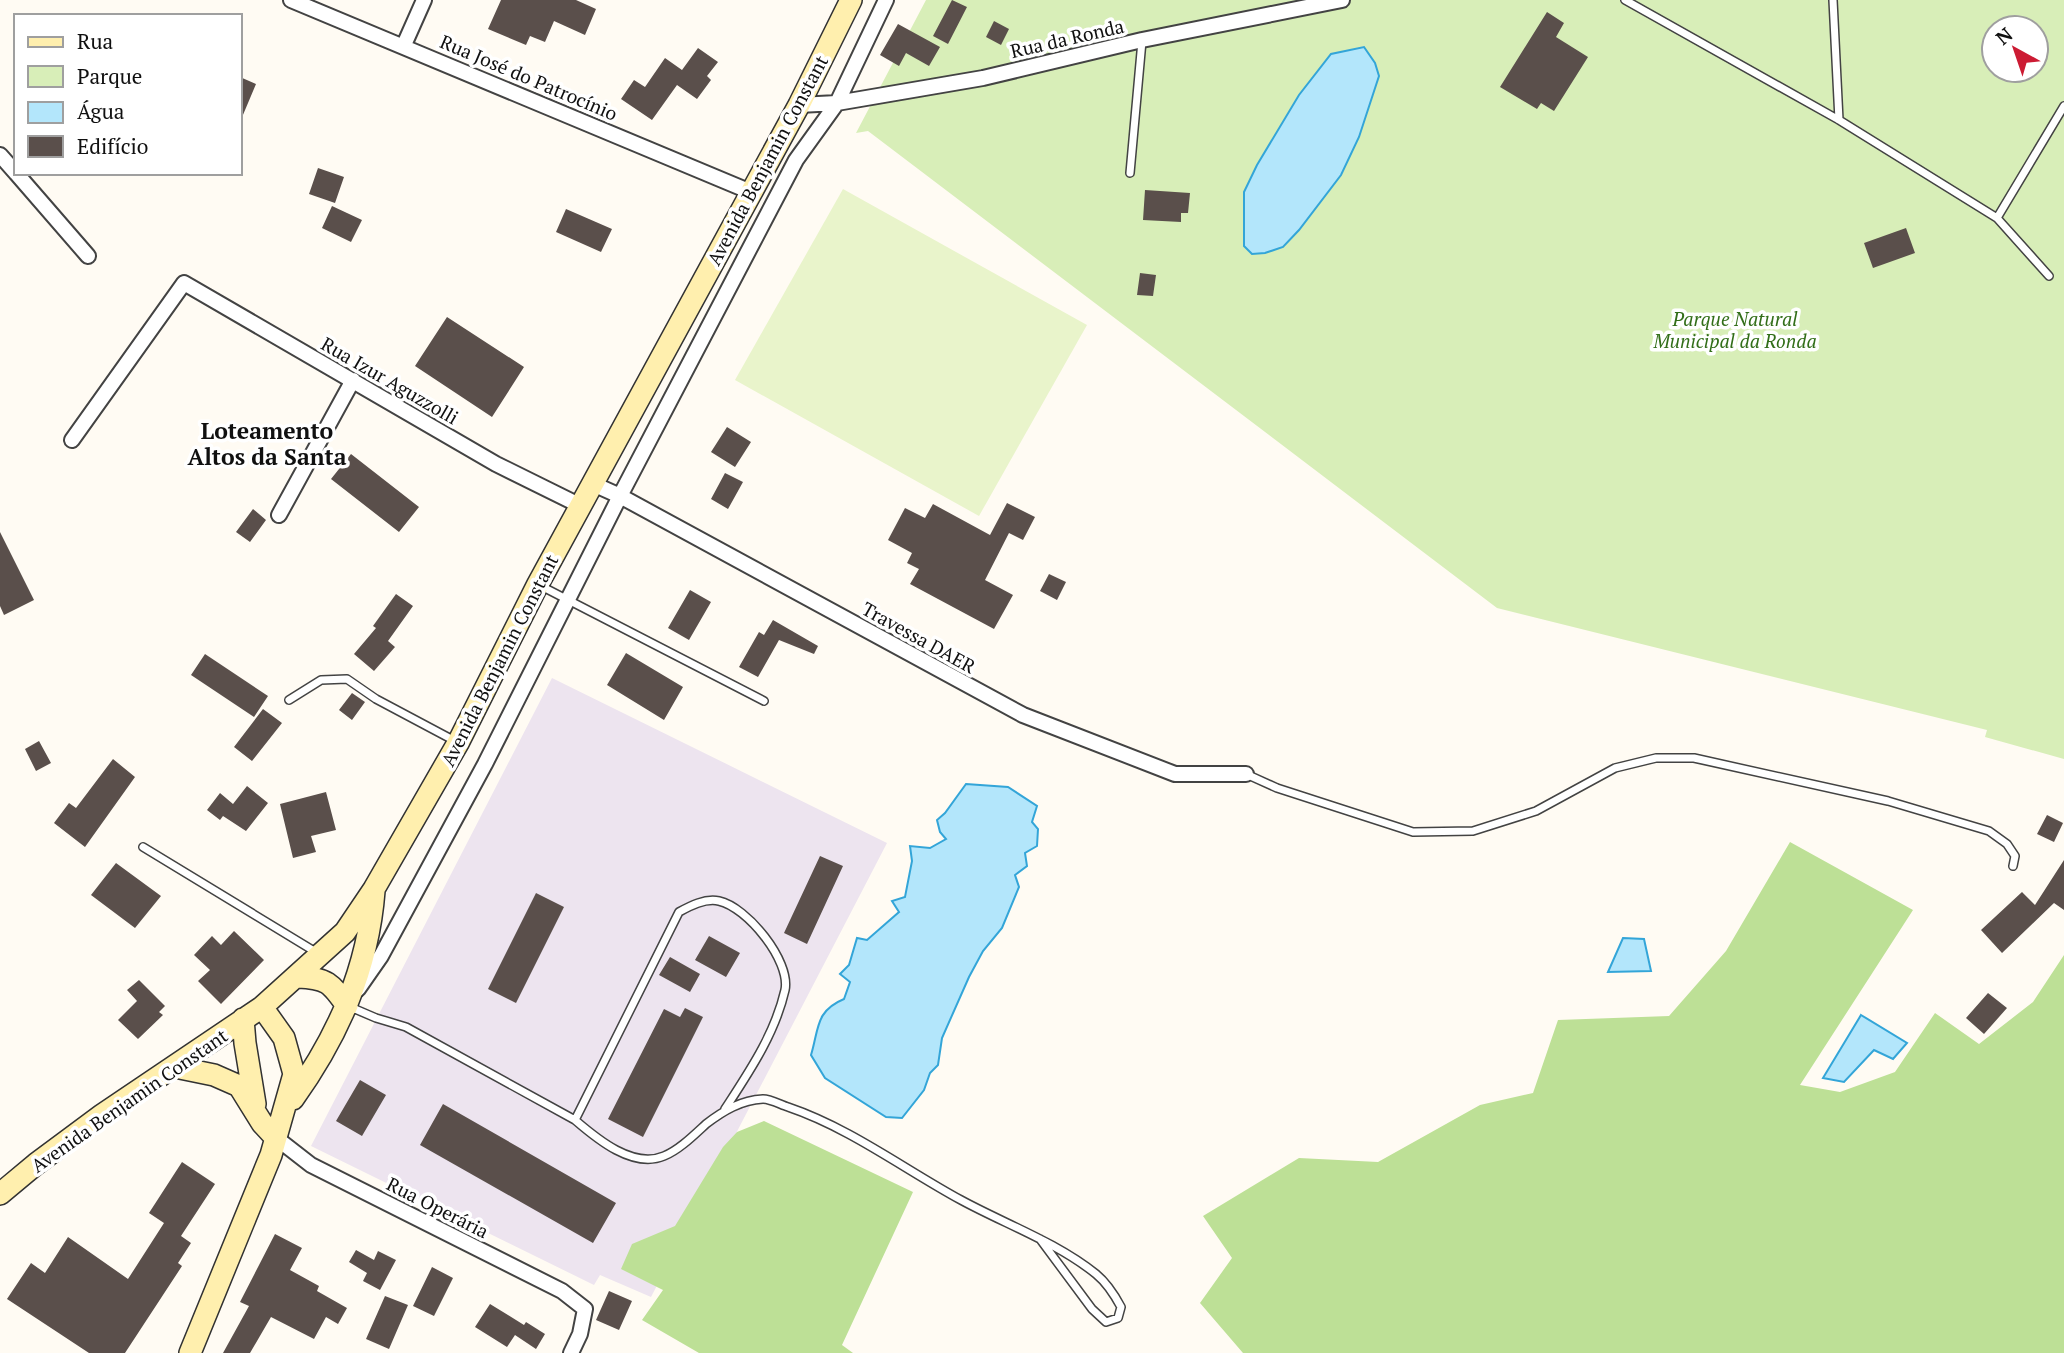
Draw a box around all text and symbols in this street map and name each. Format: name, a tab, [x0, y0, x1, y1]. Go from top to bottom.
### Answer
street label: Rua da Ronda	[1008, 13, 1127, 63]
legend	[14, 14, 242, 175]
north arrow	[1980, 14, 2050, 84]
text: N	[1990, 21, 2018, 50]
text: Rua	[77, 27, 113, 55]
street label: Rua José do Patrocínio	[437, 28, 621, 126]
street label: Avenida Benjamin Constant	[701, 51, 833, 269]
text: Parque	[77, 62, 142, 90]
text: Água	[77, 97, 125, 125]
text: Edifício	[77, 132, 148, 160]
park label: Parque Natural Municipal da Ronda	[1652, 306, 1817, 353]
street label: Rua Izur Aguzzolli	[317, 331, 463, 429]
district label: Loteamento Altos da Santa	[187, 415, 347, 472]
street label: Avenida Benjamin Constant	[435, 550, 563, 770]
street label: Travessa DAER	[858, 595, 980, 679]
street label: Avenida Benjamin Constant	[26, 1022, 232, 1178]
street label: Rua Operária	[383, 1171, 494, 1244]

